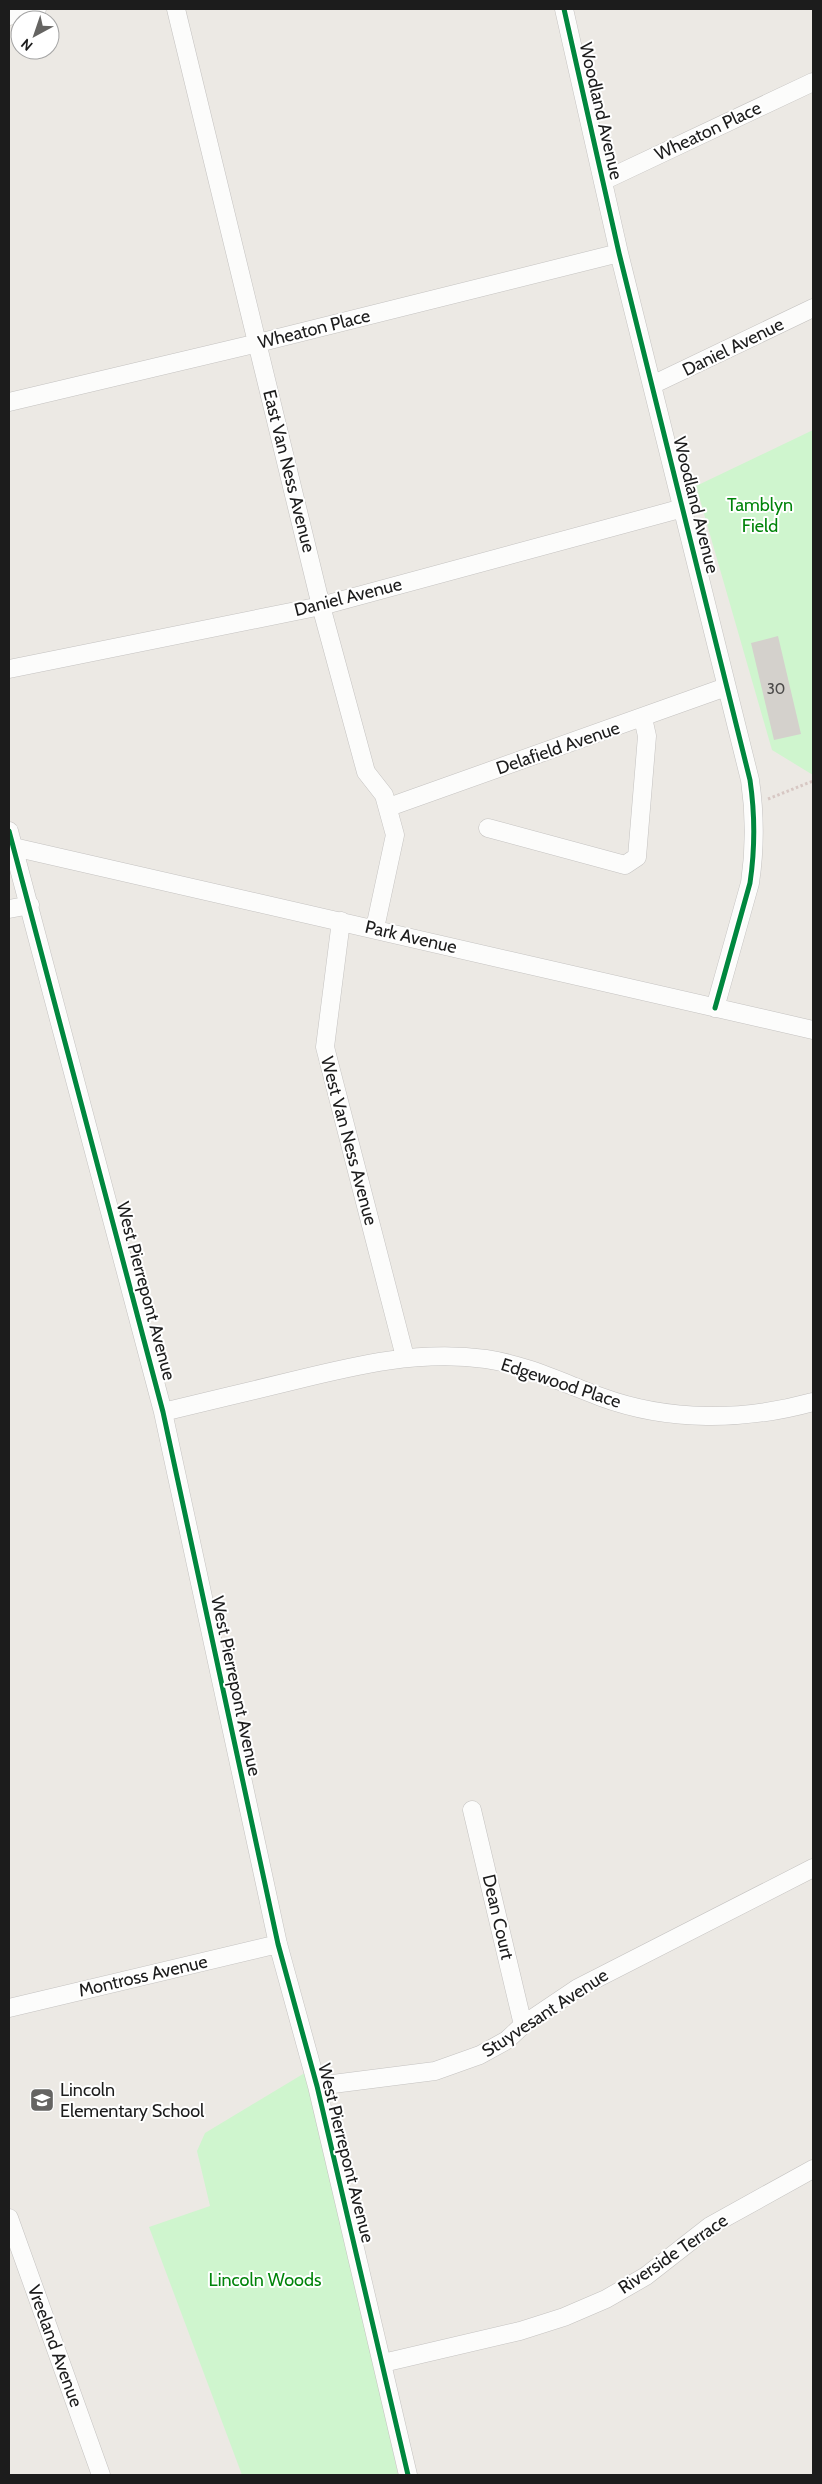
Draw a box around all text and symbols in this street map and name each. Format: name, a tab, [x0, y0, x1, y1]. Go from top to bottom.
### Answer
north arrow	[10, 10, 60, 60]
text: N	[17, 35, 36, 55]
street label: Woodland Avenue	[575, 40, 627, 182]
street label: Wheaton Place	[651, 97, 765, 165]
street label: Wheaton Place	[256, 304, 372, 354]
street label: Daniel Avenue	[679, 313, 787, 381]
street label: East Van Ness Avenue	[258, 387, 320, 555]
street label: Woodland Avenue	[668, 434, 724, 576]
park label: Tamblyn Field	[727, 494, 793, 537]
street label: Daniel Avenue	[292, 573, 404, 621]
house number: 30	[767, 680, 785, 698]
street label: Delafield Avenue	[493, 717, 623, 779]
street label: Park Avenue	[363, 916, 459, 958]
street label: West Van Ness Avenue	[316, 1054, 382, 1228]
street label: West Pierrepont Avenue	[112, 1199, 180, 1383]
street label: Edgewood Place	[498, 1353, 624, 1413]
street label: West Pierrepont Avenue	[206, 1594, 266, 1778]
street label: Dean Court	[478, 1872, 518, 1962]
street label: Montross Avenue	[76, 1950, 210, 2002]
street label: Stuyvesant Avenue	[478, 1964, 612, 2062]
street label: West Pierrepont Avenue	[313, 2061, 379, 2245]
place label: Lincoln Elementary School	[60, 2079, 205, 2122]
school or university icon: Lincoln Elementary School	[29, 2087, 55, 2113]
street label: Riverside Terrace	[614, 2209, 732, 2299]
park label: Lincoln Woods	[209, 2269, 321, 2291]
street label: Vreeland Avenue	[23, 2282, 87, 2410]

